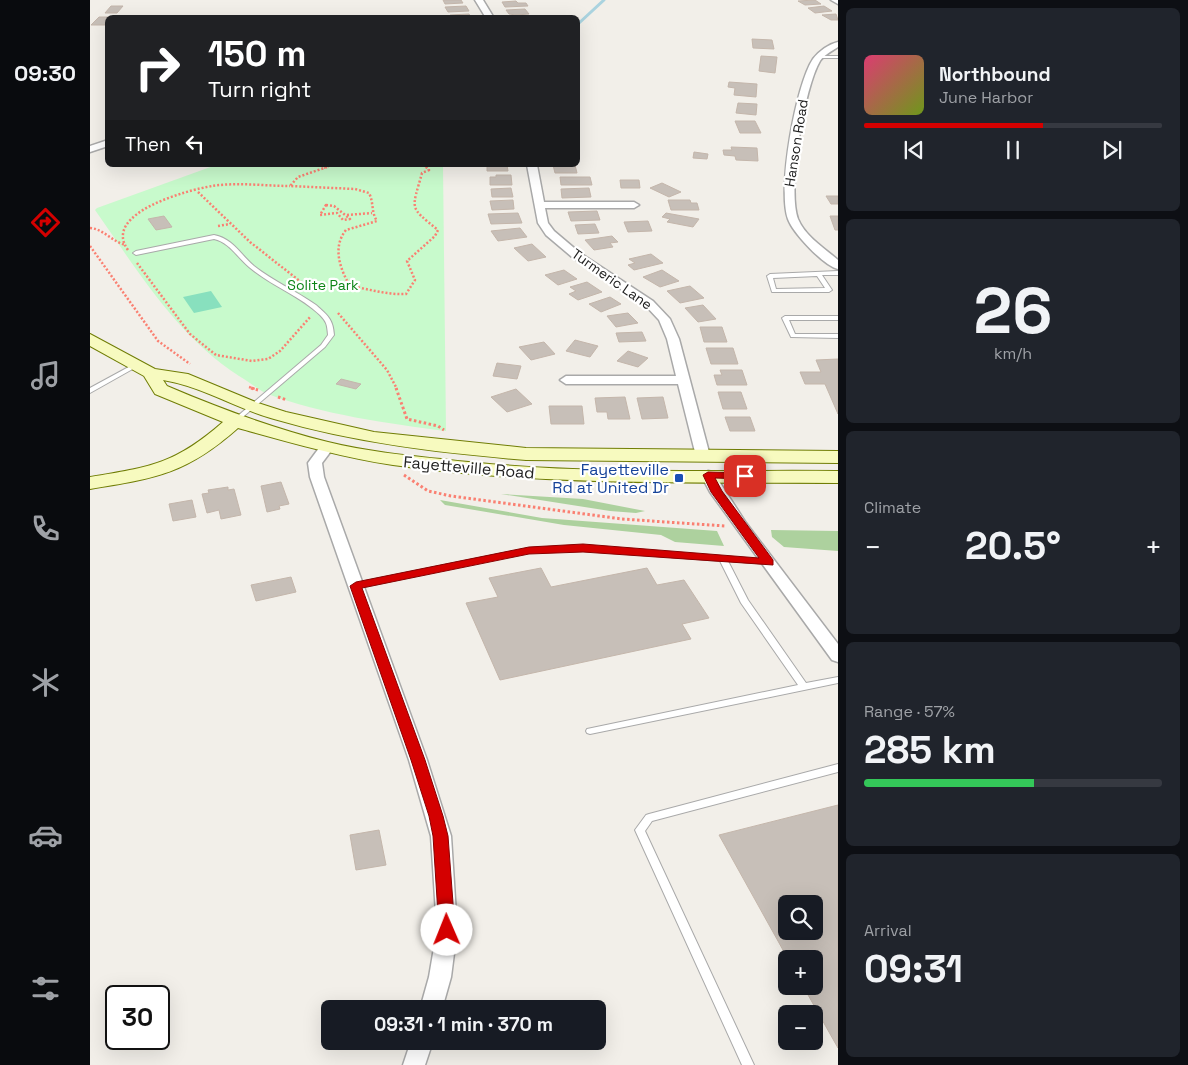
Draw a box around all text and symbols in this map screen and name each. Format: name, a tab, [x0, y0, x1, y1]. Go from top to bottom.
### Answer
text: 150 m	[208, 32, 306, 76]
icon: right	[125, 35, 190, 100]
text: 09:30	[14, 59, 76, 87]
text: Northbound	[939, 62, 1051, 87]
text: Turn right	[208, 75, 311, 103]
text: June Harbor	[939, 87, 1033, 108]
street label: Hanson Road	[780, 98, 812, 188]
icon: left	[181, 130, 209, 158]
text: Then	[125, 132, 171, 157]
icon: previous	[900, 136, 928, 164]
icon: pause	[999, 136, 1027, 164]
icon: next	[1098, 136, 1126, 164]
icon: directions	[28, 205, 63, 240]
street label: Turmeric Lane	[568, 245, 656, 313]
text: 26	[974, 269, 1052, 352]
park label: Solite Park	[287, 276, 359, 294]
text: km/h	[994, 343, 1032, 364]
icon: music	[28, 358, 63, 393]
street label: Fayetteville Road	[402, 451, 535, 484]
pin	[724, 455, 766, 497]
place label: Fayetteville Rd at United Dr	[552, 459, 669, 498]
icon: arrive	[731, 462, 759, 490]
marker: Fayetteville Rd at United Dr	[673, 472, 685, 484]
text: Climate	[864, 497, 921, 518]
icon: phone	[28, 511, 63, 546]
text: 20.5°	[965, 522, 1061, 570]
text: −	[864, 529, 881, 565]
text: +	[1145, 529, 1162, 565]
icon: climate	[28, 665, 63, 700]
text: Range · 57%	[864, 701, 955, 722]
text: 285 km	[864, 726, 996, 774]
icon: car	[28, 818, 63, 853]
map controls	[778, 895, 823, 1050]
button: search	[778, 895, 823, 940]
position arrow	[420, 903, 472, 955]
text: Arrival	[864, 920, 912, 941]
text: 09:31	[864, 945, 963, 993]
button: +	[778, 950, 823, 995]
icon: filters	[28, 971, 63, 1006]
speed limit sign: 30	[105, 985, 170, 1050]
button: −	[778, 1005, 823, 1050]
text: 09:31 · 1 min · 370 m	[374, 1012, 553, 1037]

